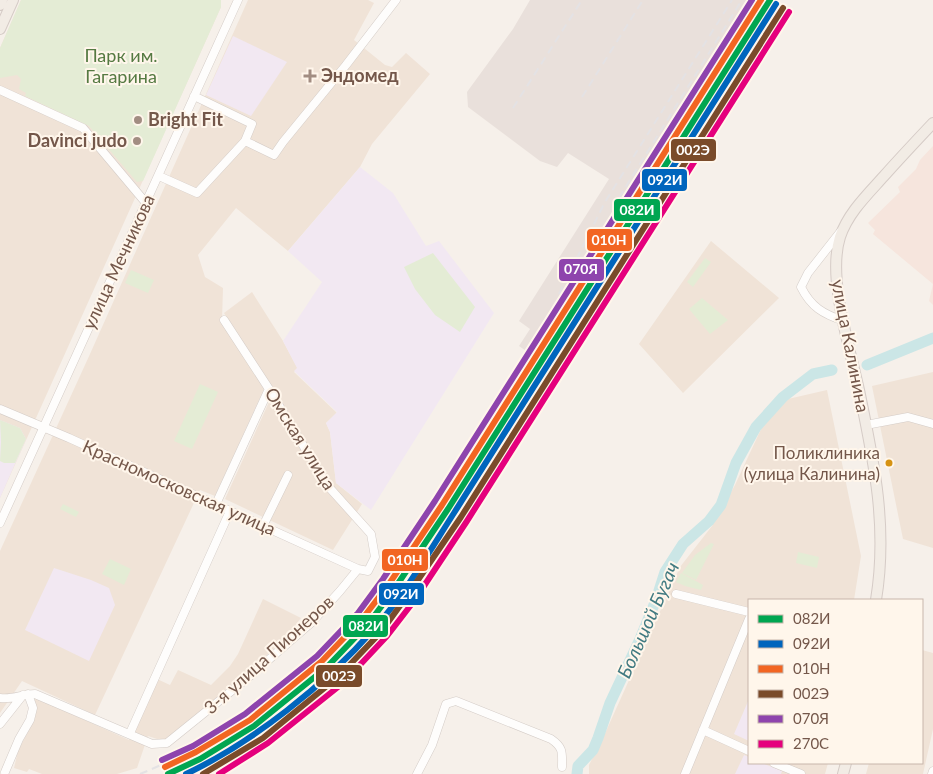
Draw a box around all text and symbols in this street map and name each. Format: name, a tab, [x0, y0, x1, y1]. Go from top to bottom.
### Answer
park label: Парк им. Гагарина	[84, 44, 158, 87]
place label: Эндомед	[321, 64, 399, 86]
marker: Эндомед	[303, 69, 317, 83]
place label: Bright Fit	[148, 108, 223, 130]
marker: Bright Fit	[132, 114, 144, 126]
place label: Davinci judo	[27, 129, 127, 151]
marker: Davinci judo	[131, 135, 143, 147]
line badge: 002Э	[670, 138, 717, 162]
text: 002Э	[676, 141, 710, 158]
line badge: 092И	[641, 168, 688, 192]
text: 092И	[647, 171, 683, 188]
street label: улица Мечникова	[77, 191, 159, 333]
line badge: 082И	[613, 198, 661, 222]
text: 082И	[619, 201, 655, 218]
line badge: 010Н	[586, 228, 633, 252]
text: 010Н	[591, 231, 627, 248]
line badge: 070Я	[558, 258, 605, 282]
text: 070Я	[564, 260, 598, 277]
street label: улица Калинина	[827, 277, 875, 414]
street label: Омская улица	[261, 383, 341, 494]
street label: Красномосковская улица	[79, 435, 279, 540]
place label: Поликлиника (улица Калинина)	[744, 442, 880, 484]
marker: Поликлиника (улица Калинина)	[884, 458, 894, 468]
line badge: 010Н	[381, 548, 429, 572]
text: 010Н	[387, 551, 423, 568]
water label: Большой Бугач	[612, 558, 683, 681]
line badge: 092И	[378, 582, 425, 606]
text: 092И	[383, 585, 419, 602]
street label: 3-я улица Пионеров	[199, 590, 338, 718]
legend	[748, 599, 923, 764]
text: 082И	[793, 609, 831, 627]
line badge: 082И	[342, 614, 389, 638]
text: 082И	[348, 617, 384, 634]
text: 092И	[793, 634, 831, 652]
text: 010Н	[793, 659, 831, 677]
line badge: 002Э	[315, 664, 363, 688]
text: 002Э	[322, 667, 356, 684]
text: 002Э	[793, 684, 829, 702]
text: 070Я	[793, 709, 829, 727]
text: 270С	[793, 734, 829, 752]

